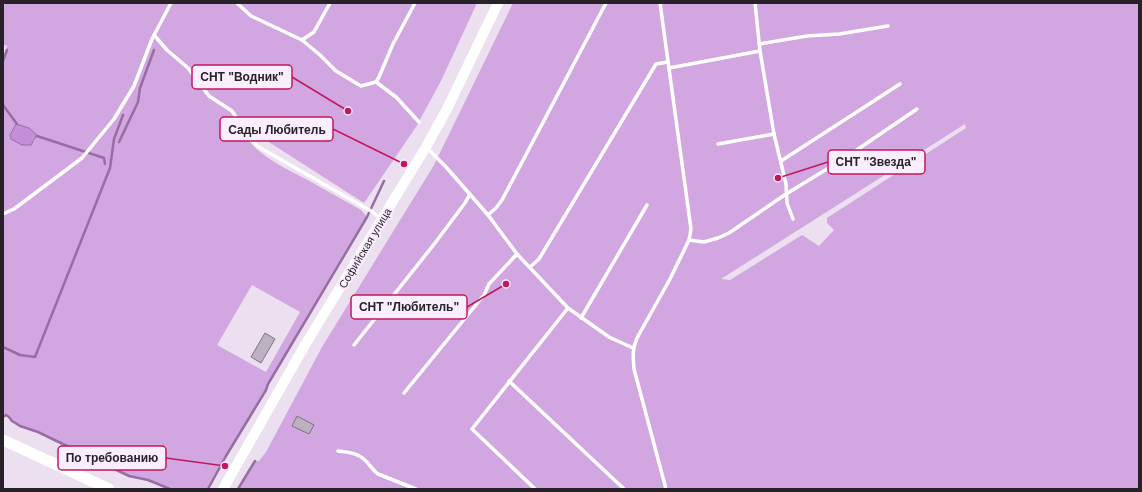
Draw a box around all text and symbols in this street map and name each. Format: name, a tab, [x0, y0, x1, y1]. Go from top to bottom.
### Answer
callout: СНТ "Водник"	[192, 65, 292, 89]
text: СНТ "Водник"	[200, 70, 284, 84]
callout: Сады Любитель	[220, 117, 333, 141]
text: Сады Любитель	[228, 123, 326, 137]
callout: СНТ "Звезда"	[828, 150, 925, 174]
text: СНТ "Звезда"	[835, 155, 917, 169]
street label: Софийская улица	[336, 205, 394, 290]
callout: СНТ "Любитель"	[351, 295, 467, 319]
text: СНТ "Любитель"	[359, 300, 459, 314]
callout: По требованию	[58, 446, 166, 470]
text: По требованию	[66, 451, 158, 465]

